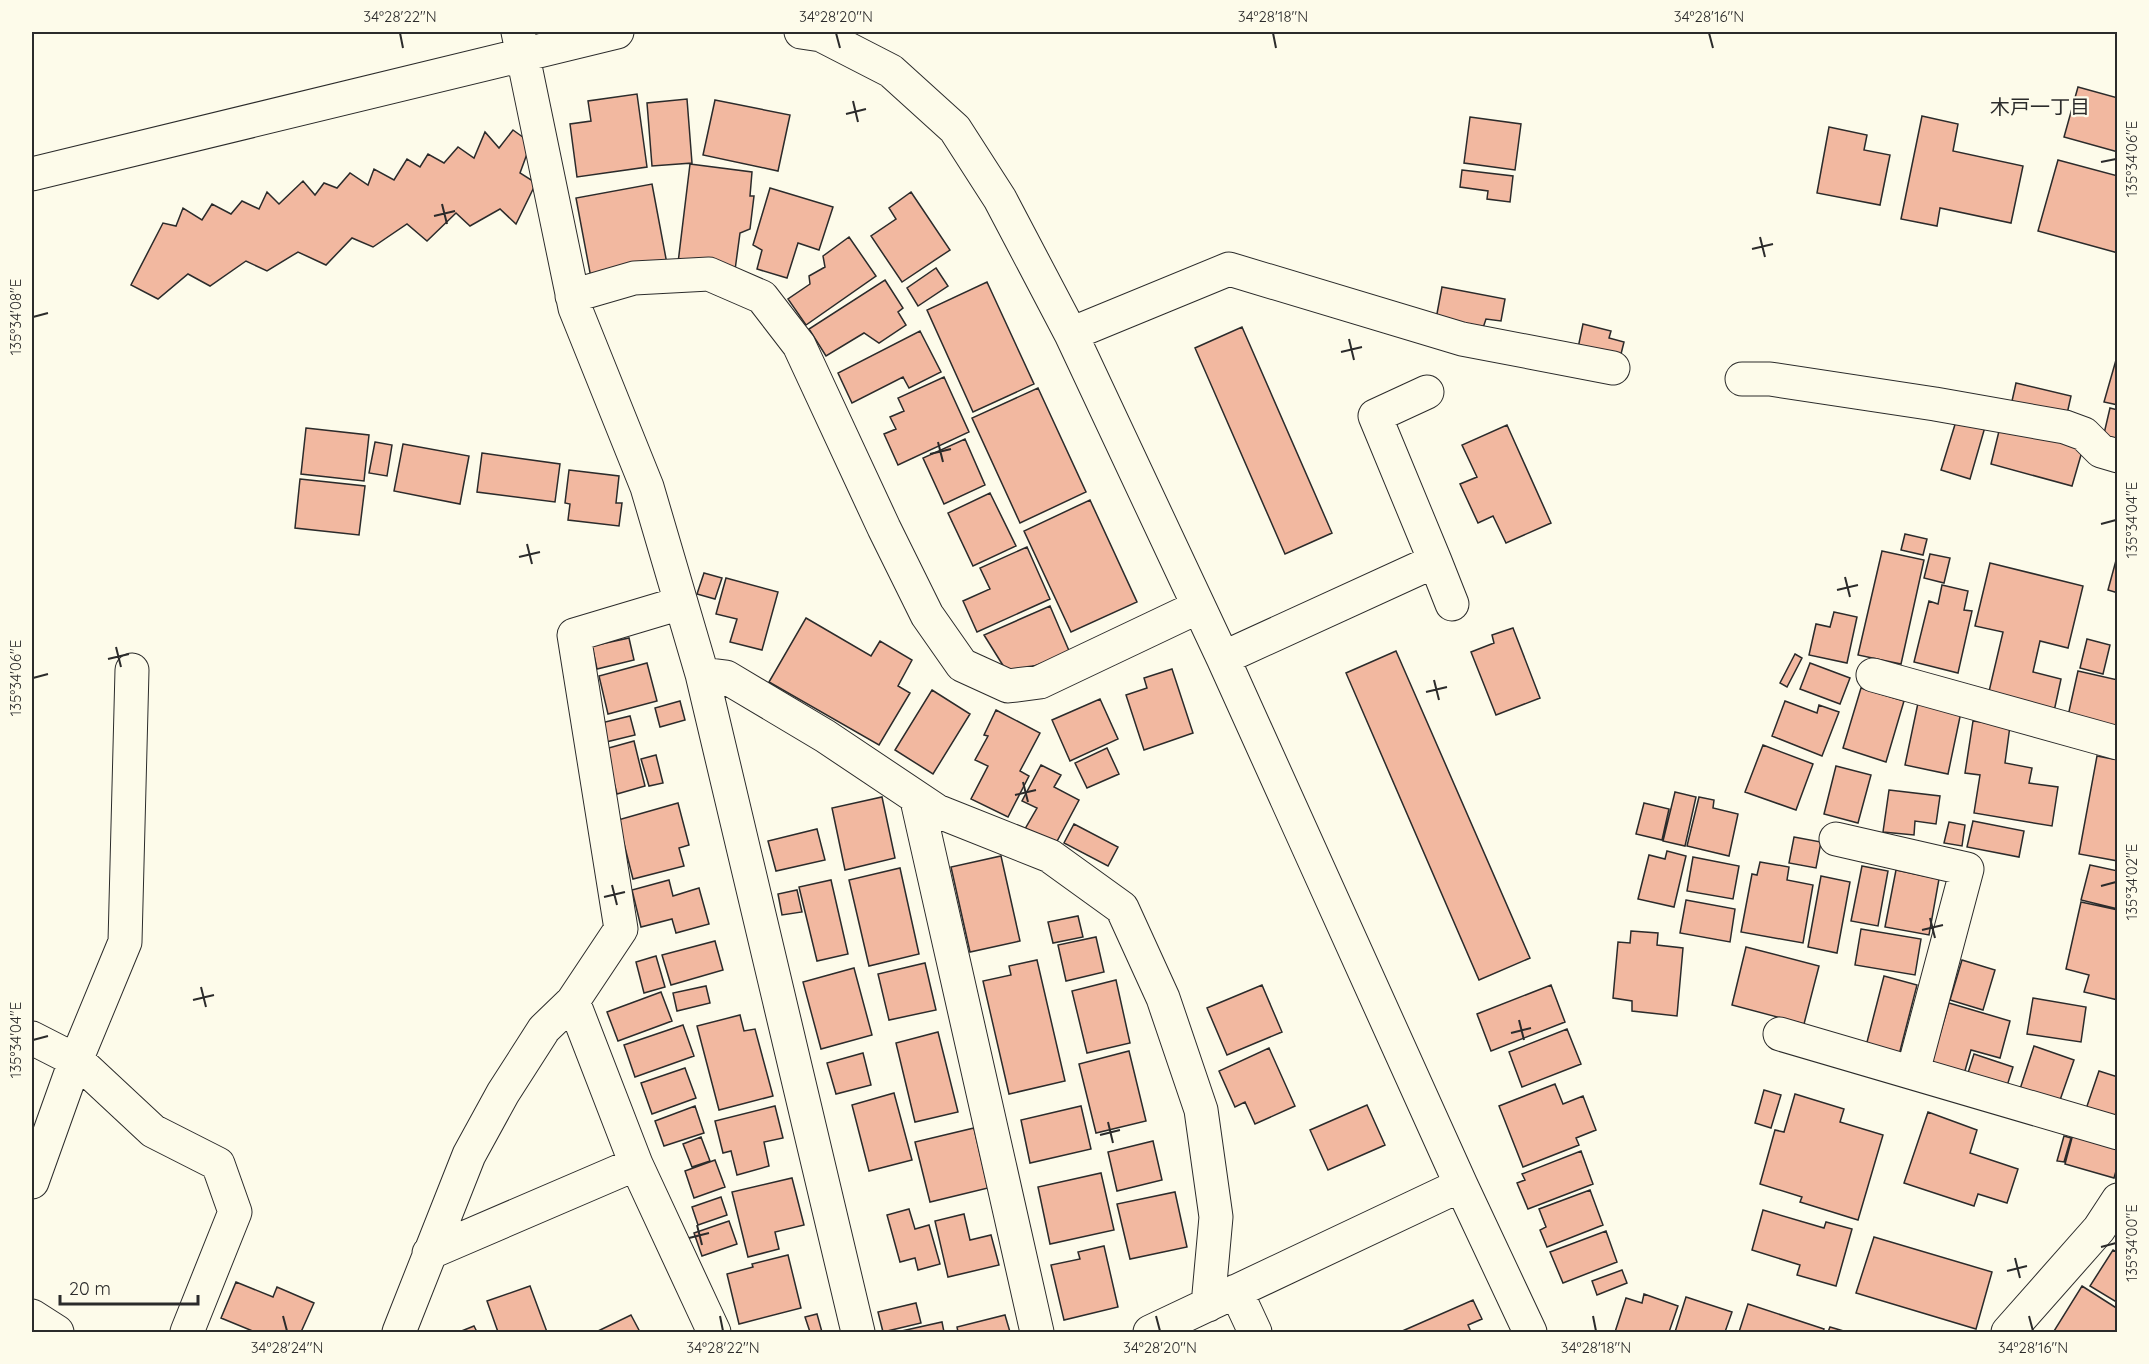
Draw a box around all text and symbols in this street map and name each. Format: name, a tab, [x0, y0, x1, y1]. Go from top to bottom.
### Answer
text: 34°28'22"N	[363, 7, 437, 26]
text: 34°28'20"N	[799, 7, 873, 26]
text: 34°28'18"N	[1238, 7, 1308, 26]
text: 34°28'16"N	[1674, 7, 1744, 26]
district label: 木戸一丁目	[1990, 94, 2090, 119]
text: 135°34'06"E	[2122, 121, 2141, 197]
text: 135°34'08"E	[6, 279, 25, 355]
text: 135°34'04"E	[2122, 482, 2141, 558]
text: 135°34'06"E	[6, 640, 25, 716]
text: 135°34'02"E	[2122, 844, 2141, 920]
text: 135°34'04"E	[6, 1002, 25, 1078]
text: 135°34'00"E	[2122, 1204, 2141, 1282]
scale bar	[60, 1268, 198, 1306]
text: 20 m	[69, 1277, 111, 1300]
text: 34°28'24"N	[251, 1338, 323, 1357]
text: 34°28'22"N	[686, 1338, 760, 1357]
text: 34°28'20"N	[1123, 1338, 1197, 1357]
text: 34°28'18"N	[1561, 1338, 1631, 1357]
text: 34°28'16"N	[1998, 1338, 2068, 1357]

